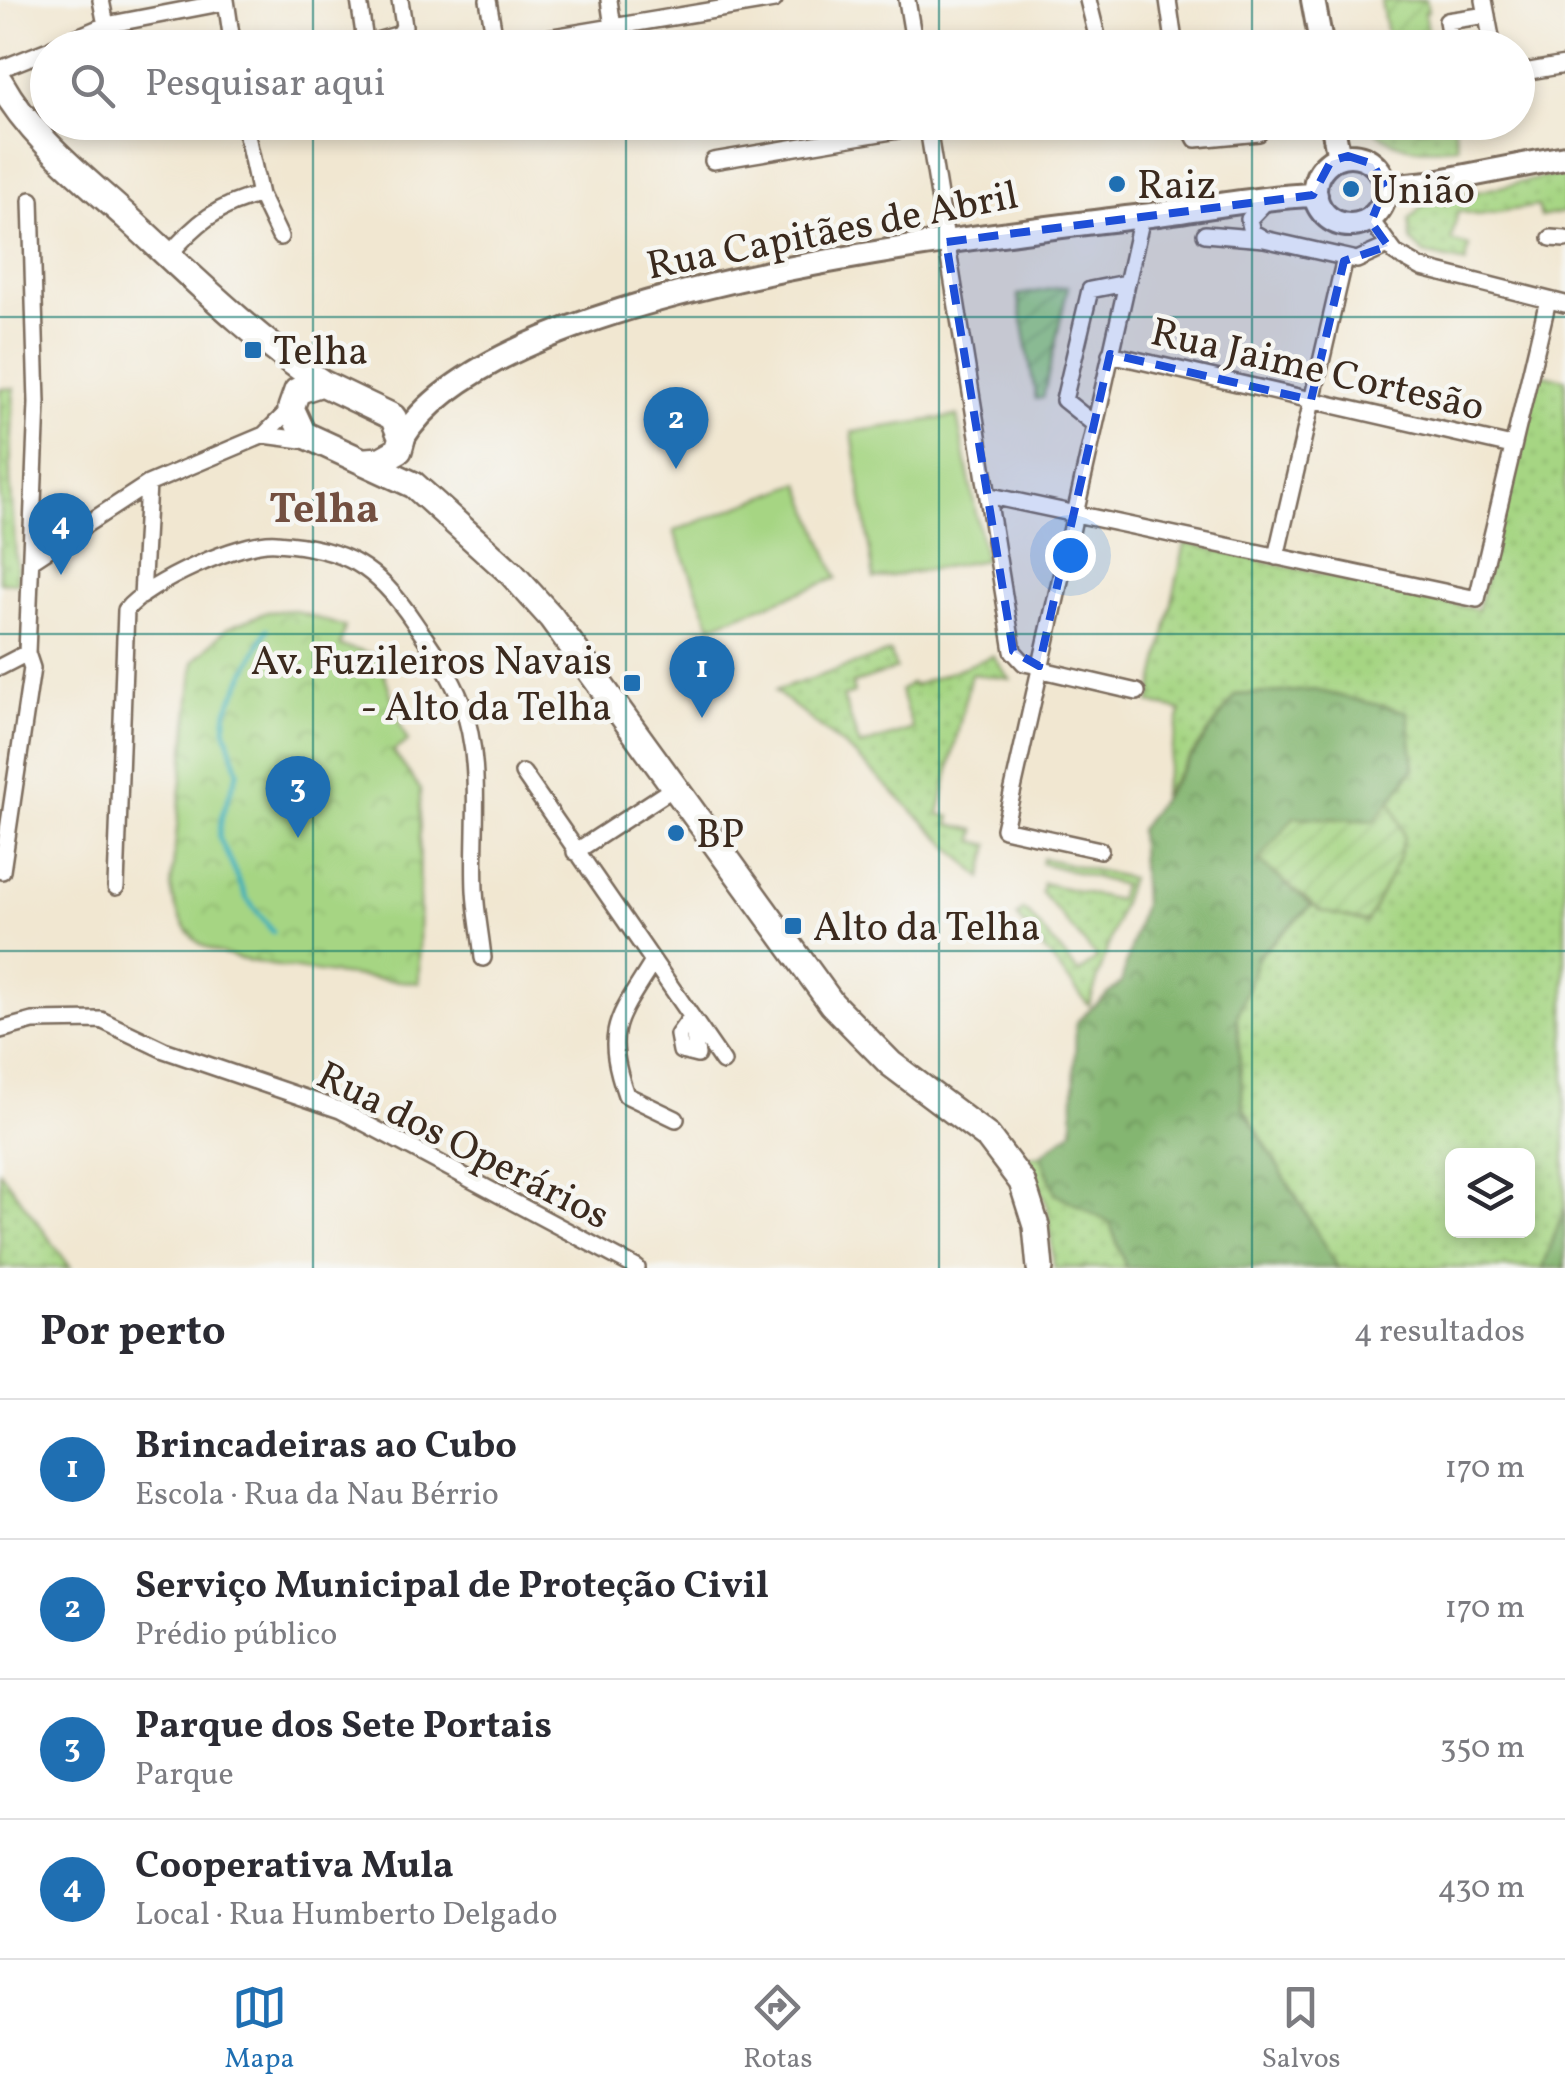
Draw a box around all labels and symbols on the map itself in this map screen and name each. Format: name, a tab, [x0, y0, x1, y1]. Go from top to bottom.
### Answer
place label: Raiz	[1137, 160, 1216, 216]
place label: União	[1371, 165, 1475, 221]
street label: Rua Capitães de Abril	[642, 169, 1023, 296]
marker: Raiz	[1106, 173, 1128, 195]
marker: União	[1340, 178, 1362, 200]
street label: Rua Jaime Cortesão	[1145, 306, 1489, 437]
place label: Telha	[273, 326, 368, 382]
marker: Telha	[242, 339, 264, 361]
pin: 2	[644, 386, 708, 469]
district label: Telha	[269, 482, 379, 541]
pin: 4	[28, 492, 94, 575]
your location	[1045, 530, 1096, 581]
place label: Av. Fuzileiros Navais - Alto da Telha	[251, 636, 612, 738]
pin: 1	[670, 636, 734, 718]
marker: Av. Fuzileiros Navais - Alto da Telha	[621, 672, 643, 694]
pin: 3	[266, 756, 330, 838]
place label: BP	[696, 809, 744, 865]
marker: BP	[665, 822, 687, 844]
place label: Alto da Telha	[813, 902, 1041, 958]
marker: Alto da Telha	[782, 915, 804, 937]
street label: Rua dos Operários	[306, 1050, 618, 1246]

